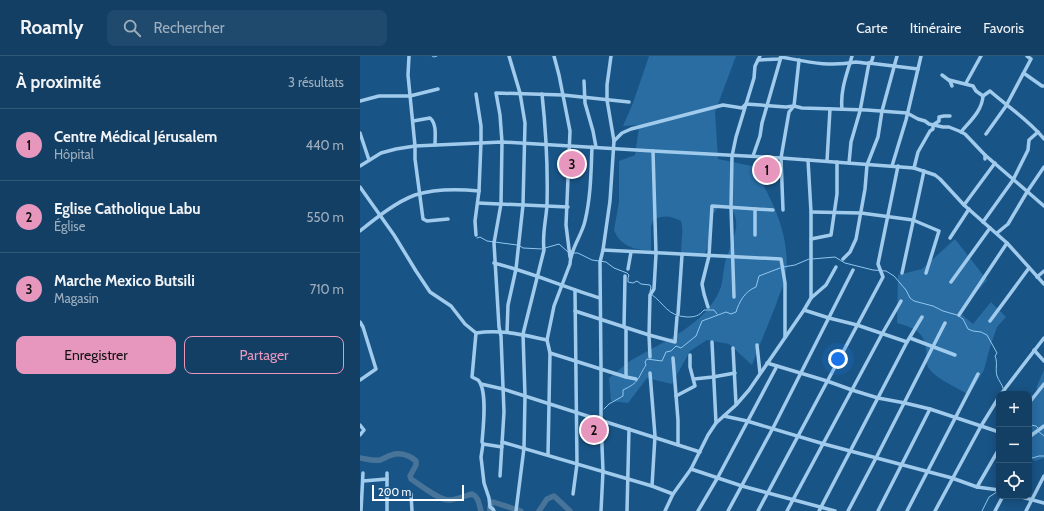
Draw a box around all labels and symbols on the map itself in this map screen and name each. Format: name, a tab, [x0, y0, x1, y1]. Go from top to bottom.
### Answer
pin: 3	[559, 149, 585, 179]
pin: 1	[754, 155, 780, 185]
your location	[828, 349, 848, 369]
pin: 2	[581, 415, 607, 445]
scale bar	[372, 483, 464, 502]

